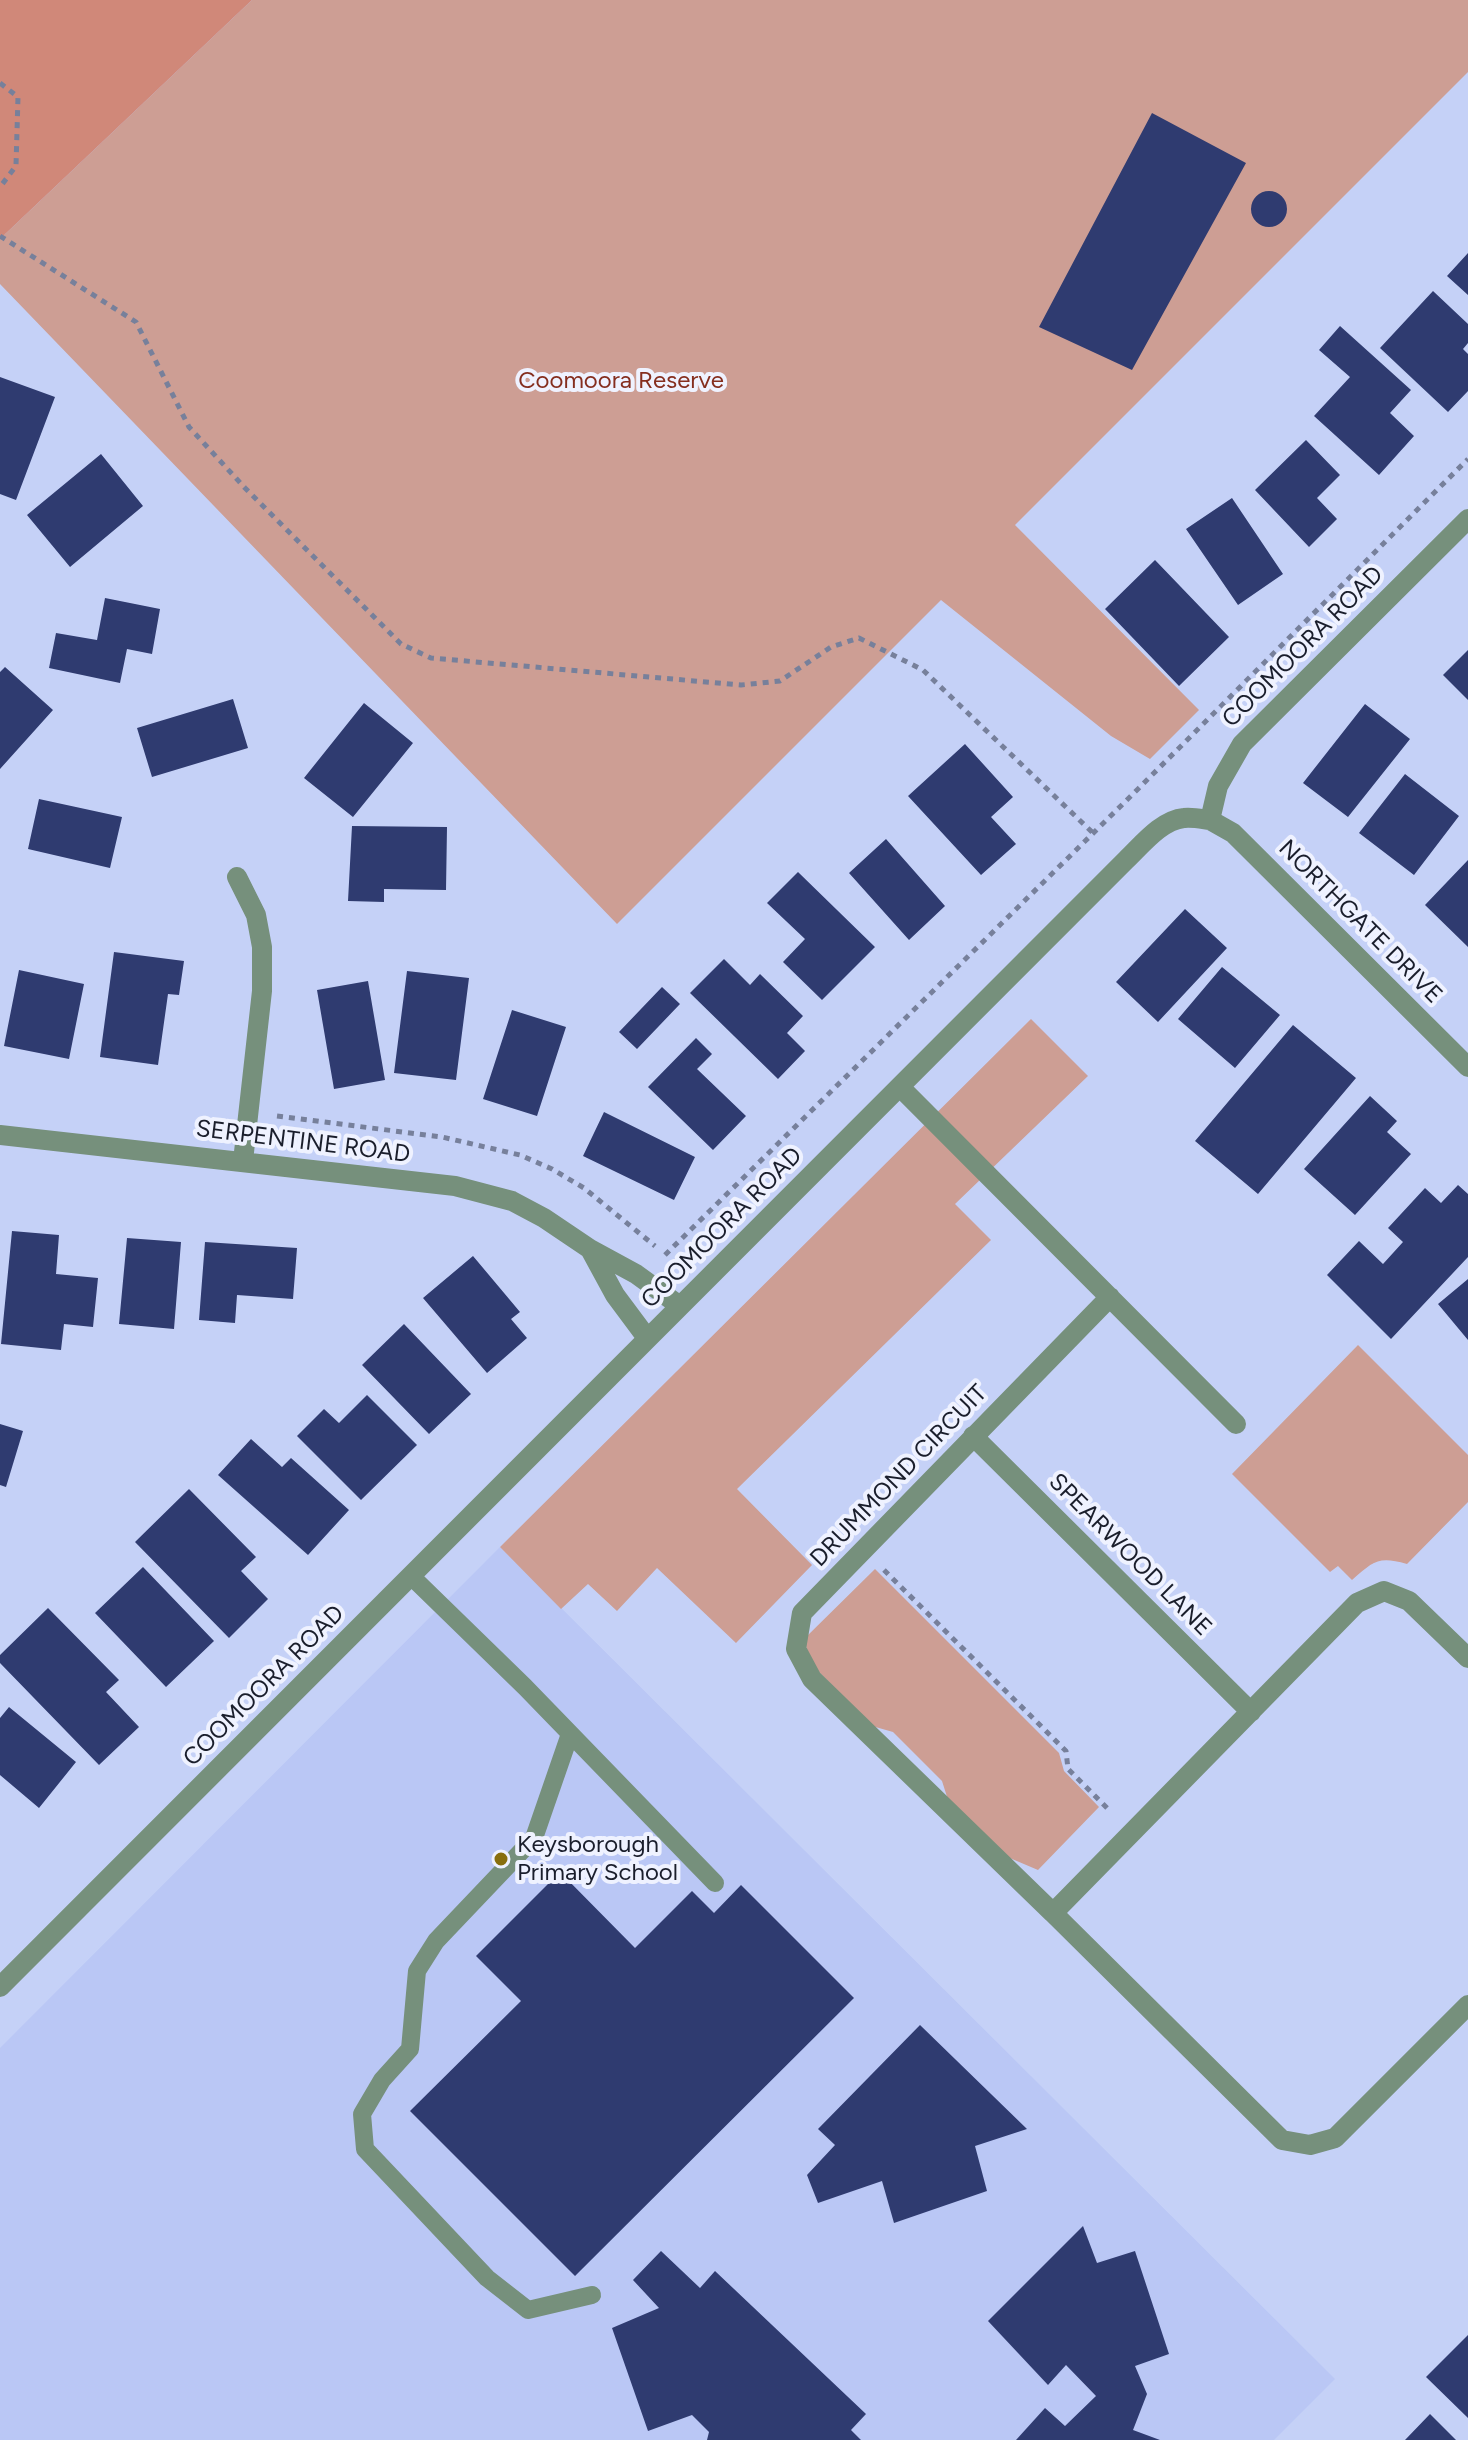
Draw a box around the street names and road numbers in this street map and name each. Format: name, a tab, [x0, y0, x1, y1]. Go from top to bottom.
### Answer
street label: COOMOORA ROAD	[1217, 561, 1389, 733]
street label: NORTHGATE DRIVE	[1272, 834, 1448, 1010]
street label: SERPENTINE ROAD	[194, 1115, 412, 1169]
street label: COOMOORA ROAD	[636, 1142, 808, 1314]
street label: DRUMMOND CIRCUIT	[805, 1379, 993, 1573]
street label: SPEARWOOD LANE	[1043, 1468, 1217, 1642]
street label: COOMOORA ROAD	[178, 1600, 350, 1772]

